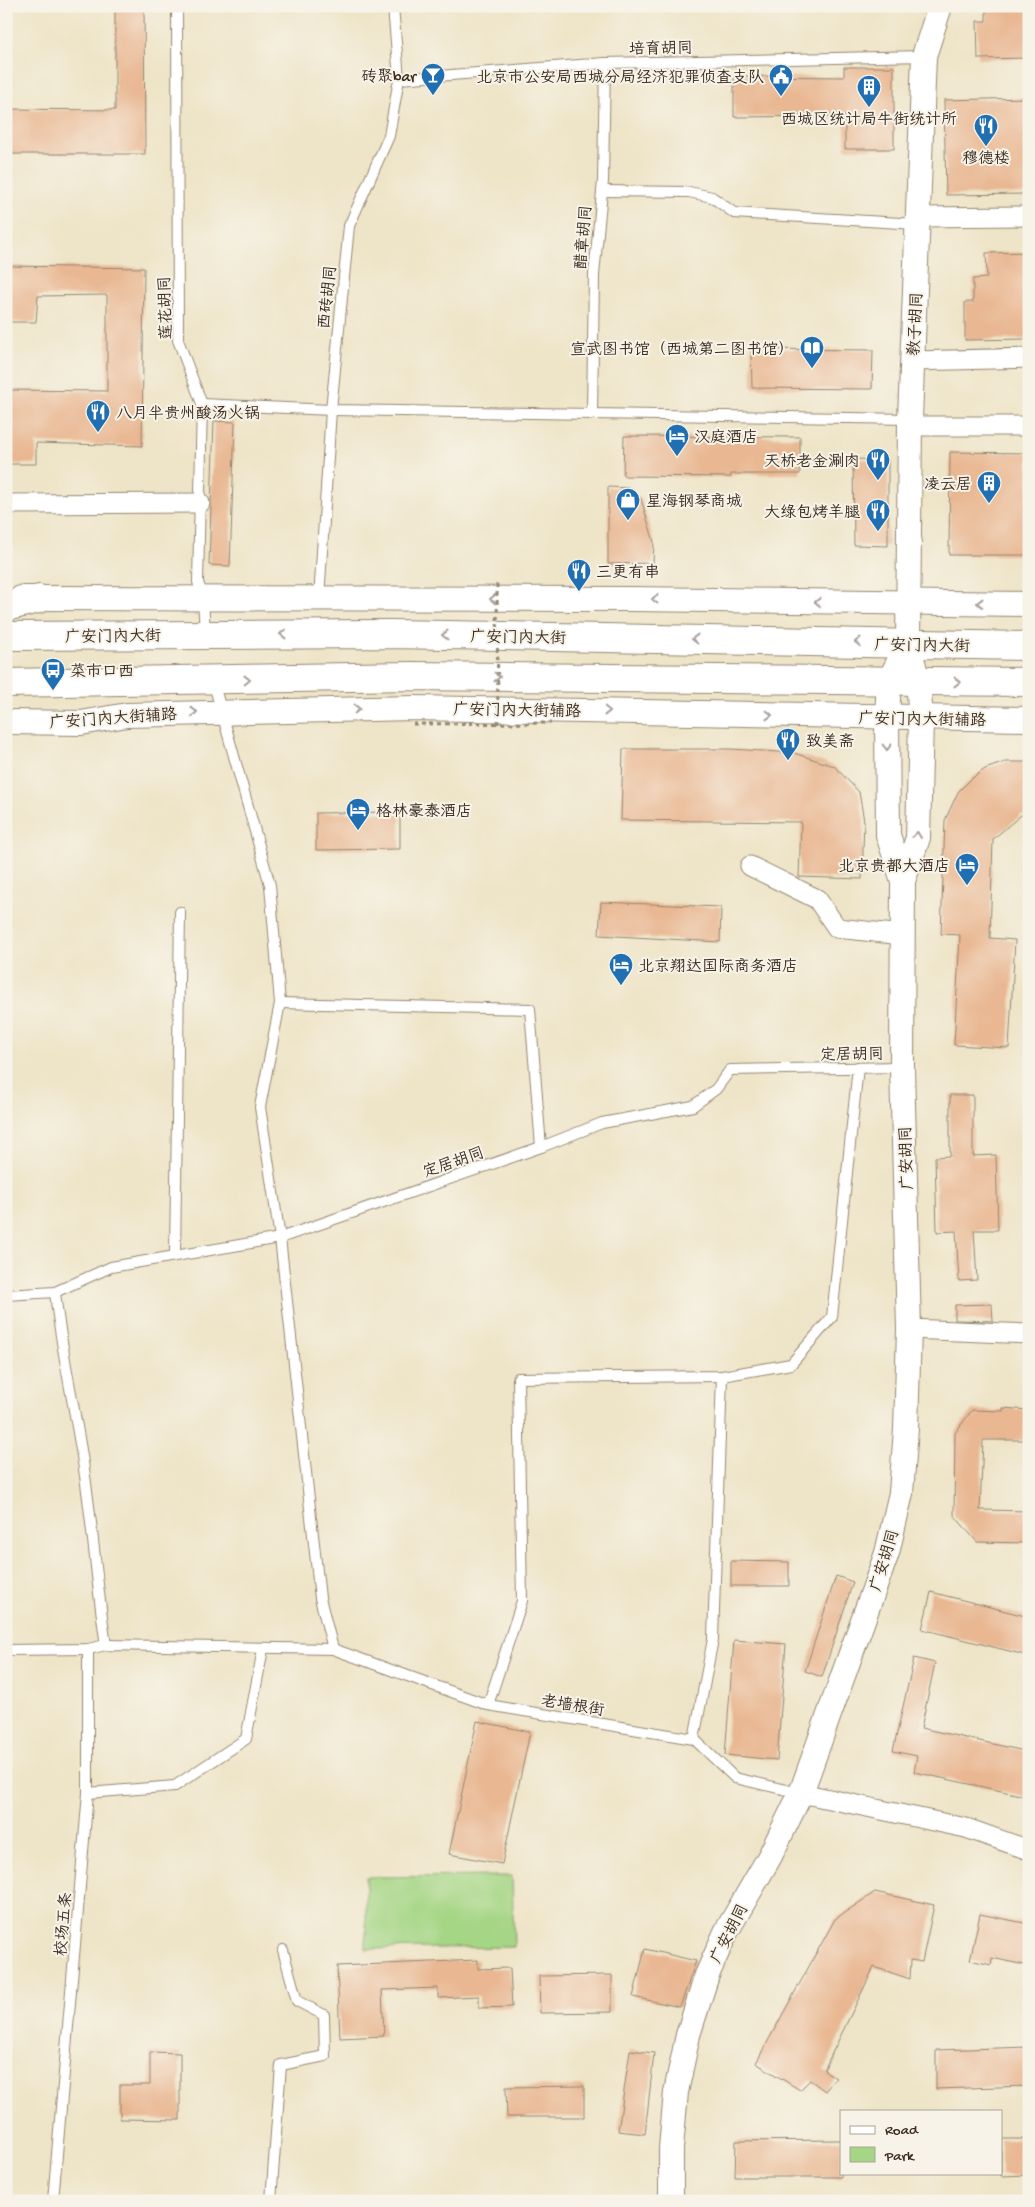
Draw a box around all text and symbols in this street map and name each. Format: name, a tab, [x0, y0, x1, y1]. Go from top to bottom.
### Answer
street label: 培育胡同	[629, 38, 693, 61]
bar icon: 砖聚bar	[420, 62, 446, 96]
public building icon: 北京市公安局西城分局经济犯罪侦查支队	[768, 63, 794, 97]
place label: 砖聚bar	[361, 68, 417, 88]
place label: 北京市公安局西城分局经济犯罪侦查支队	[476, 68, 764, 89]
building icon: 西城区统计局牛街统计所	[856, 74, 882, 108]
place label: 西城区统计局牛街统计所	[781, 111, 957, 131]
restaurant icon: 穆德楼	[973, 113, 999, 147]
place label: 穆德楼	[962, 150, 1010, 170]
street label: 醋章胡同	[571, 204, 598, 270]
street label: 西砖胡同	[316, 264, 342, 330]
street label: 莲花胡同	[155, 276, 178, 340]
street label: 教子胡同	[905, 292, 929, 357]
library icon: 宣武图书馆（西城第二图书馆）	[799, 335, 825, 369]
place label: 宣武图书馆（西城第二图书馆）	[570, 340, 794, 361]
restaurant icon: 八月半贵州酸汤火锅	[85, 399, 111, 433]
place label: 八月半贵州酸汤火锅	[116, 404, 260, 425]
hotel icon: 汉庭酒店	[664, 423, 690, 457]
place label: 汉庭酒店	[694, 428, 758, 449]
restaurant icon: 天桥老金涮肉	[865, 447, 891, 481]
place label: 天桥老金涮肉	[764, 452, 860, 473]
building icon: 凌云居	[976, 470, 1002, 504]
place label: 凌云居	[924, 476, 972, 496]
shop icon: 星海钢琴商城	[615, 487, 641, 521]
place label: 星海钢琴商城	[646, 492, 742, 513]
restaurant icon: 大绿包烤羊腿	[865, 498, 891, 532]
place label: 大绿包烤羊腿	[764, 503, 861, 524]
restaurant icon: 三更有串	[566, 558, 592, 592]
place label: 三更有串	[596, 563, 660, 584]
one-way arrow	[488, 594, 496, 605]
one-way arrow	[651, 594, 658, 604]
one-way arrow	[813, 596, 821, 607]
one-way arrow	[976, 598, 984, 608]
street label: 广安门内大街	[65, 626, 161, 649]
street label: 广安门内大街	[470, 627, 566, 650]
one-way arrow	[278, 629, 286, 639]
one-way arrow	[441, 630, 448, 640]
one-way arrow	[691, 634, 698, 644]
street label: 广安门内大街	[874, 635, 970, 658]
one-way arrow	[853, 637, 861, 648]
bus stop icon: 菜市口西	[40, 657, 66, 691]
place label: 菜市口西	[70, 662, 134, 683]
one-way arrow	[494, 672, 502, 682]
one-way arrow	[244, 674, 252, 685]
one-way arrow	[954, 676, 962, 687]
street label: 广安门内大街辅路	[453, 700, 581, 723]
one-way arrow	[354, 704, 361, 714]
street label: 广安门内大街辅路	[49, 705, 178, 734]
one-way arrow	[603, 706, 611, 716]
one-way arrow	[191, 707, 199, 718]
one-way arrow	[765, 709, 773, 720]
street label: 广安门内大街辅路	[858, 709, 986, 732]
restaurant icon: 致美斋	[775, 727, 801, 761]
place label: 致美斋	[806, 732, 854, 753]
one-way arrow	[882, 744, 892, 751]
hotel icon: 格林豪泰酒店	[345, 797, 371, 831]
place label: 格林豪泰酒店	[376, 802, 472, 823]
one-way arrow	[911, 830, 922, 838]
hotel icon: 北京贵都大酒店	[954, 852, 980, 886]
place label: 北京贵都大酒店	[838, 857, 950, 878]
hotel icon: 北京翔达国际商务酒店	[608, 952, 634, 986]
place label: 北京翔达国际商务酒店	[638, 957, 798, 978]
street label: 定居胡同	[820, 1045, 884, 1067]
street label: 广安胡同	[896, 1126, 919, 1190]
street label: 定居胡同	[420, 1144, 487, 1184]
street label: 广安胡同	[866, 1527, 905, 1594]
street label: 老墙根街	[539, 1691, 606, 1722]
street label: 校场五条	[52, 1892, 78, 1957]
street label: 广安胡同	[706, 1901, 754, 1967]
legend	[840, 2110, 1002, 2174]
text: Road	[885, 2122, 919, 2140]
text: Park	[884, 2148, 915, 2166]

